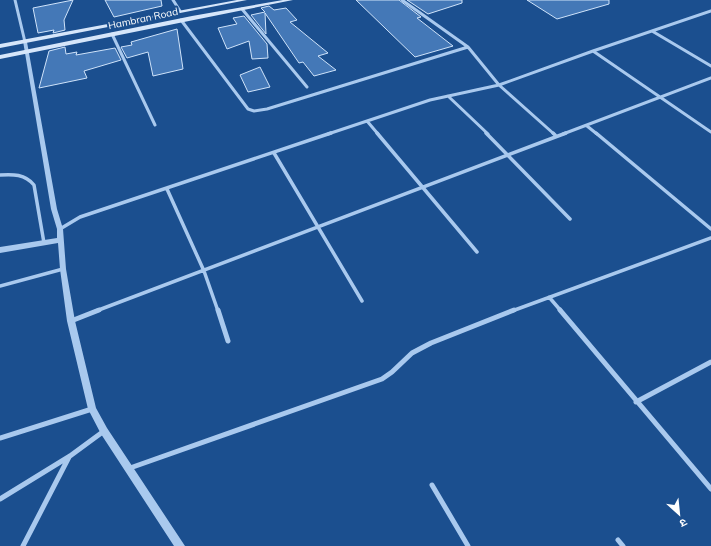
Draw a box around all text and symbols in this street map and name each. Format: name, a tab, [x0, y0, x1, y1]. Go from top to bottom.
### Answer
street label: Hambran Road	[107, 5, 179, 32]
north arrow	[659, 494, 699, 534]
text: उ	[677, 515, 690, 531]

